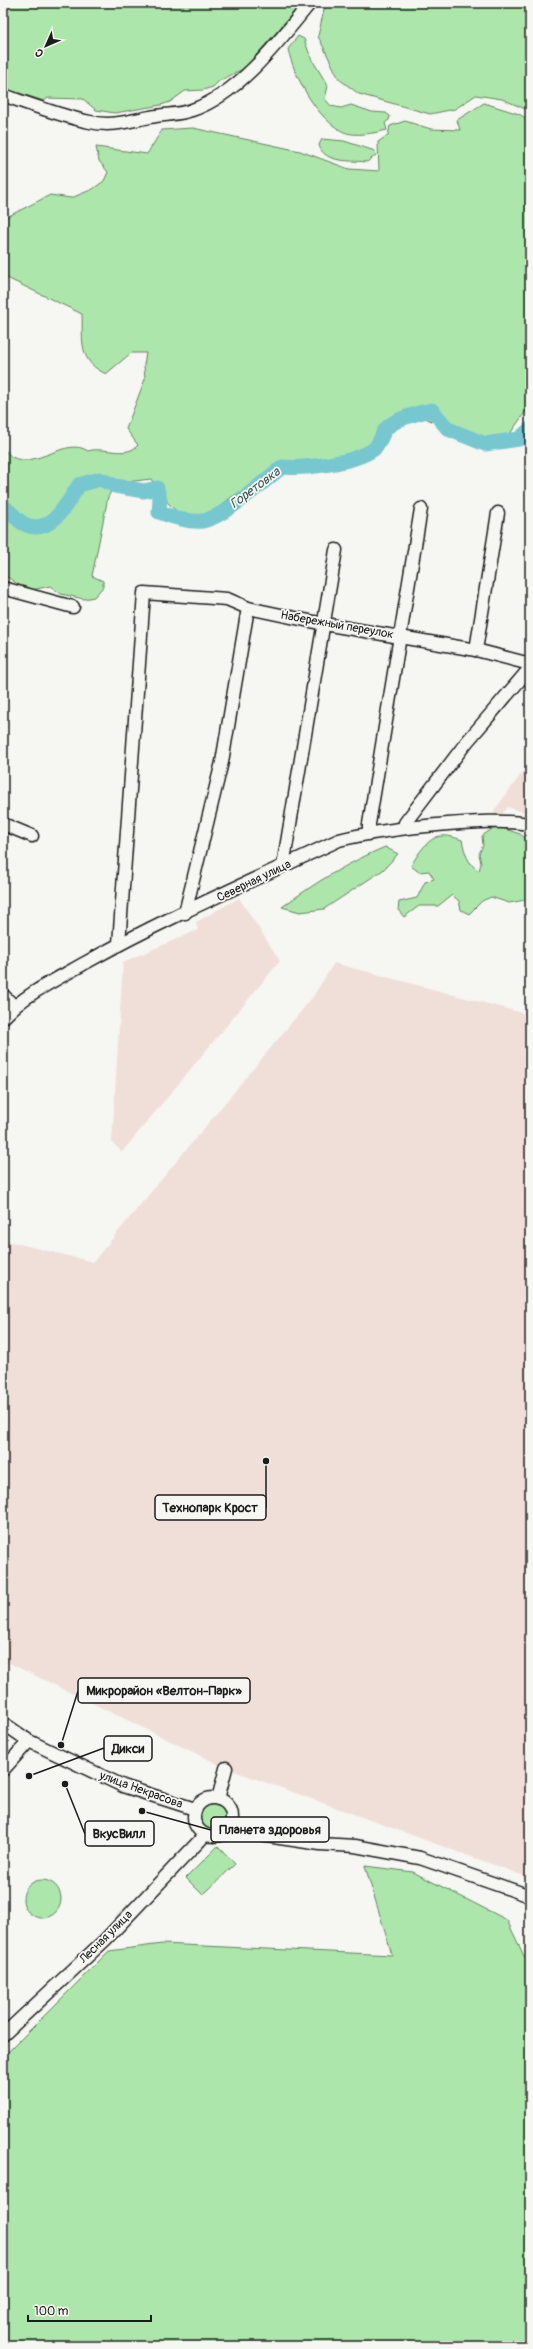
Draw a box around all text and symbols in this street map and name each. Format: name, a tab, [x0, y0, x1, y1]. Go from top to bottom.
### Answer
north arrow	[26, 26, 66, 66]
text: С	[32, 46, 46, 60]
water label: Горетовка	[227, 463, 284, 512]
street label: Набережный переулок	[279, 608, 395, 642]
street label: Северная улица	[215, 856, 294, 905]
callout: Технопарк Крост	[155, 1495, 266, 1520]
text: Технопарк Крост	[161, 1500, 258, 1516]
callout: Микрорайон «Велтон-Парк»	[78, 1678, 250, 1703]
text: Микрорайон «Велтон-Парк»	[86, 1683, 242, 1699]
callout: Дикси	[104, 1736, 152, 1761]
text: Дикси	[111, 1741, 145, 1757]
street label: улица Некрасова	[96, 1768, 185, 1812]
callout: Планета здоровья	[211, 1817, 329, 1842]
callout: ВкусВилл	[85, 1821, 154, 1846]
text: Планета здоровья	[219, 1822, 321, 1838]
text: ВкусВилл	[92, 1826, 146, 1842]
street label: Лесная улица	[76, 1907, 136, 1967]
scale bar	[28, 2297, 151, 2323]
text: 100 m	[34, 2304, 69, 2319]

